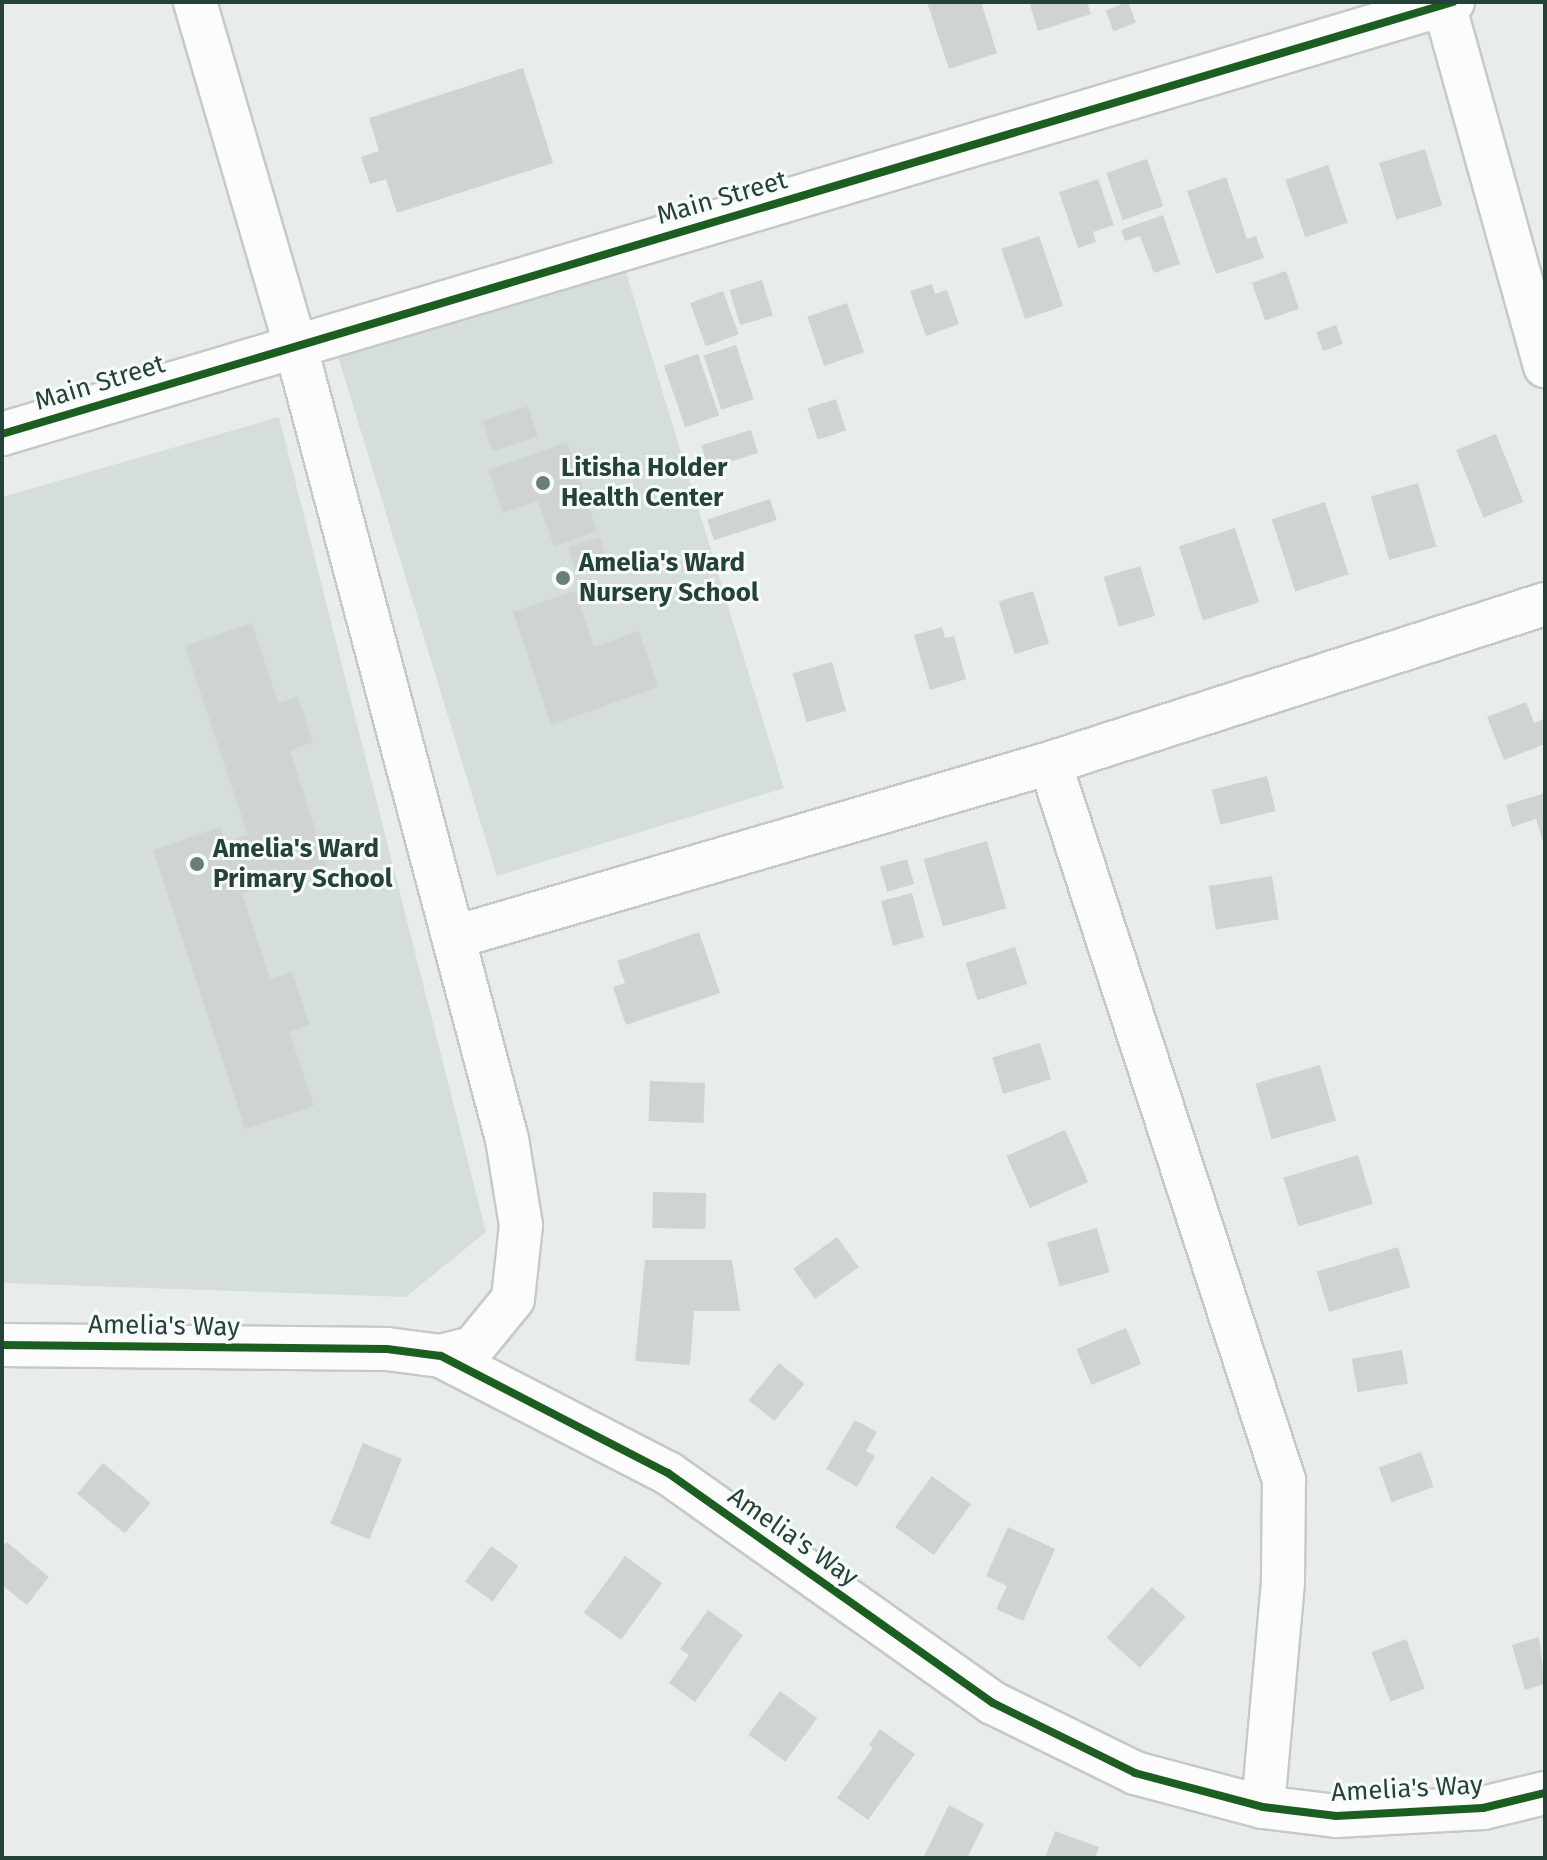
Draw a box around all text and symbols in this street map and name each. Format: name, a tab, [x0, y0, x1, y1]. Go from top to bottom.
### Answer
street label: Main Street	[653, 164, 791, 232]
street label: Main Street	[31, 348, 169, 418]
place label: Litisha Holder Health Center	[561, 452, 727, 514]
marker: Litisha Holder Health Center	[532, 472, 554, 494]
place label: Amelia's Ward Nursery School	[579, 547, 759, 608]
marker: Amelia's Ward Nursery School	[554, 569, 572, 587]
place label: Amelia's Ward Primary School	[213, 833, 393, 894]
marker: Amelia's Ward Primary School	[188, 855, 206, 873]
street label: Amelia's Way	[88, 1309, 240, 1343]
street label: Amelia's Way	[722, 1481, 864, 1593]
street label: Amelia's Way	[1330, 1769, 1484, 1809]

